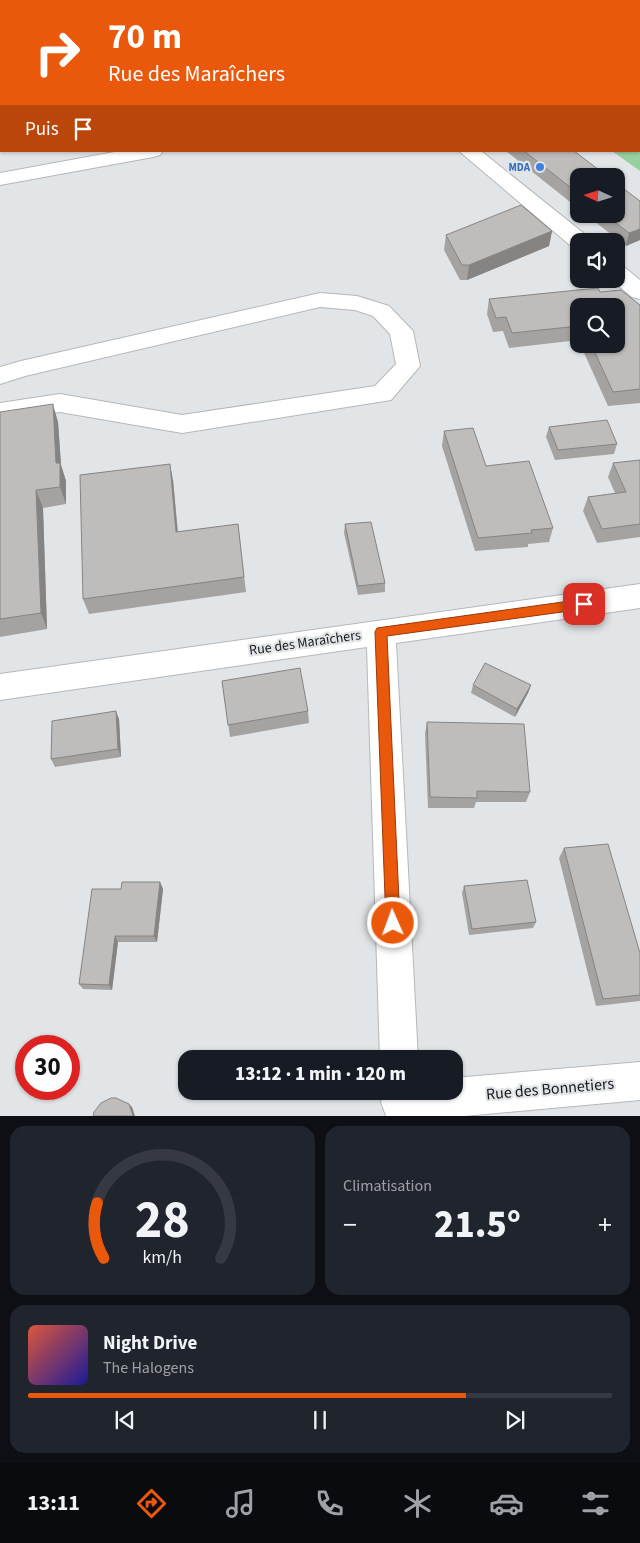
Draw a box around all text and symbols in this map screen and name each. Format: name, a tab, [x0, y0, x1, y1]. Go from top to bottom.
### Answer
text: 70 m	[108, 12, 182, 62]
icon: right	[25, 20, 90, 85]
text: Rue des Maraîchers	[108, 58, 285, 90]
icon: arrive	[69, 115, 97, 143]
text: Puis	[25, 116, 59, 143]
place label: MDA	[508, 160, 531, 175]
marker: MDA	[534, 161, 546, 173]
north arrow	[570, 168, 625, 222]
map controls	[570, 168, 625, 353]
button: sound	[570, 233, 625, 288]
button: search	[570, 298, 625, 353]
pin	[563, 583, 605, 625]
icon: arrive	[570, 590, 598, 618]
street label: Rue des Maraîchers	[248, 625, 362, 661]
position arrow	[366, 896, 418, 948]
speed limit sign: 30	[15, 1035, 80, 1100]
text: 13:12 · 1 min · 120 m	[235, 1061, 406, 1088]
street label: Rue des Bonnetiers	[485, 1072, 615, 1106]
text: Climatisation	[343, 1175, 432, 1197]
text: 28	[135, 1184, 190, 1258]
text: 21.5°	[434, 1198, 521, 1252]
text: −	[343, 1205, 357, 1245]
text: +	[598, 1205, 612, 1245]
text: km/h	[143, 1245, 182, 1270]
text: Night Drive	[103, 1330, 197, 1357]
text: The Halogens	[103, 1357, 194, 1379]
icon: previous	[111, 1406, 139, 1434]
icon: pause	[306, 1406, 334, 1434]
icon: next	[501, 1406, 529, 1434]
icon: directions	[134, 1486, 169, 1521]
icon: music	[223, 1486, 258, 1521]
icon: phone	[312, 1486, 347, 1521]
icon: climate	[400, 1486, 435, 1521]
icon: car	[489, 1486, 524, 1521]
icon: filters	[578, 1486, 613, 1521]
text: 13:11	[27, 1487, 80, 1519]

